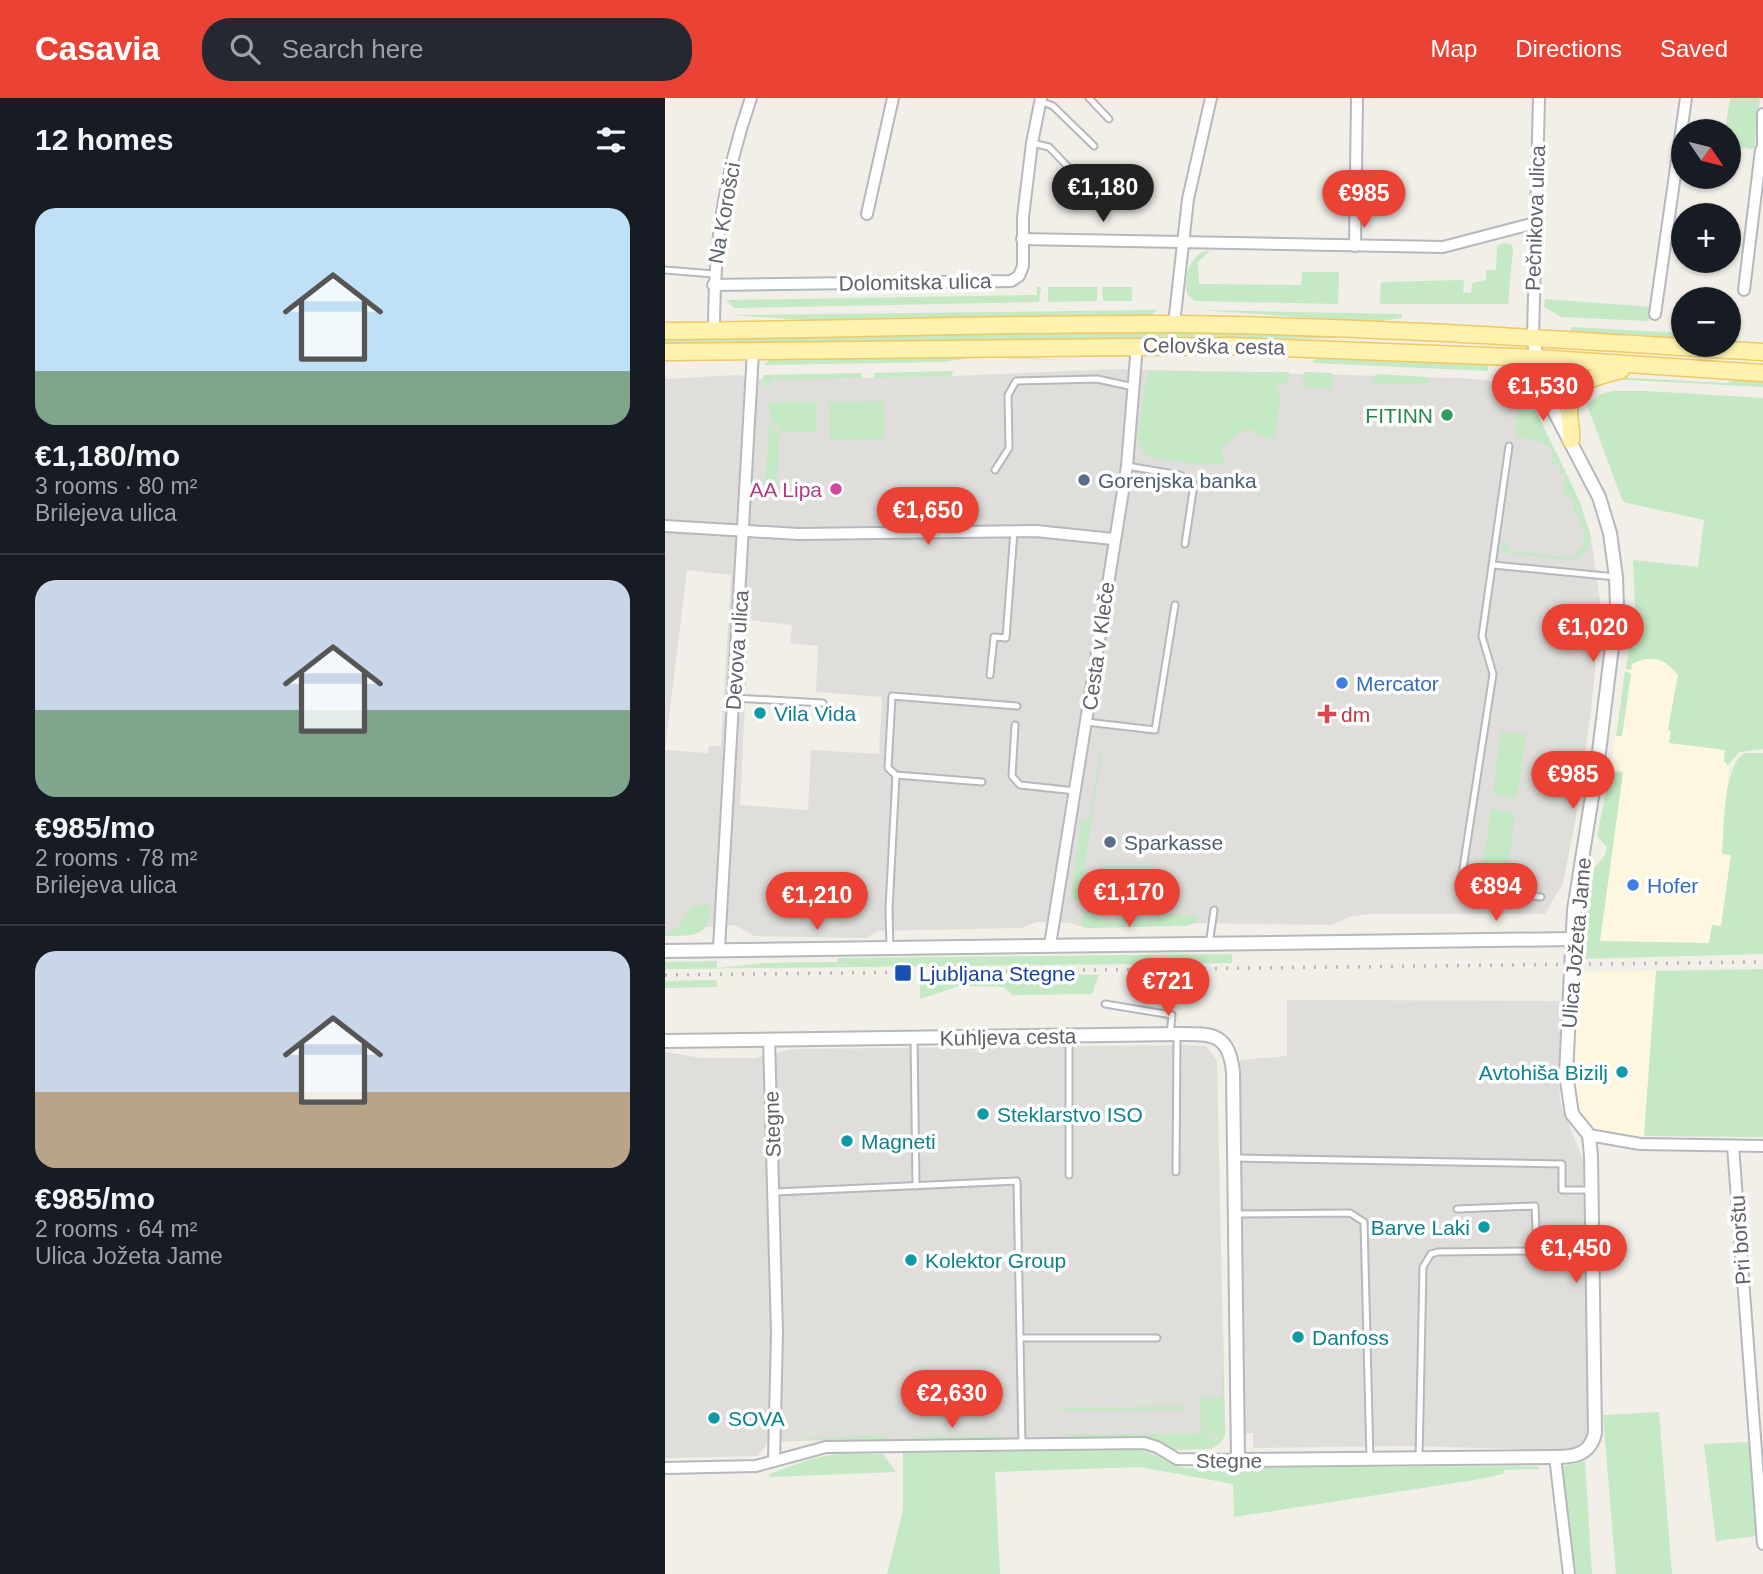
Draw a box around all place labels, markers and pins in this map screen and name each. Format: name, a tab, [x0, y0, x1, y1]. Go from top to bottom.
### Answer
pin: €1,180	[1046, 164, 1160, 224]
pin: €985	[1323, 170, 1405, 230]
pin: €1,530	[1486, 364, 1600, 423]
place label: FITINN	[1365, 404, 1433, 427]
marker: FITINN	[1439, 407, 1455, 423]
place label: Gorenjska banka	[1098, 469, 1257, 492]
marker: Gorenjska banka	[1076, 472, 1092, 488]
place label: AA Lipa	[750, 478, 822, 501]
marker: AA Lipa	[828, 481, 844, 497]
pin: €1,650	[871, 488, 985, 547]
pin: €1,020	[1536, 604, 1650, 664]
place label: Mercator	[1356, 672, 1439, 695]
marker: Mercator	[1334, 675, 1350, 691]
place label: Vila Vida	[774, 702, 856, 725]
place label: dm	[1341, 703, 1370, 726]
marker: Vila Vida	[752, 705, 768, 721]
marker: dm	[1319, 706, 1335, 722]
pin: €985	[1532, 752, 1614, 811]
place label: Sparkasse	[1124, 831, 1223, 854]
marker: Sparkasse	[1102, 834, 1118, 850]
pin: €894	[1455, 864, 1537, 923]
pin: €1,170	[1072, 870, 1186, 929]
pin: €1,210	[760, 872, 874, 932]
place label: Hofer	[1647, 874, 1698, 897]
marker: Hofer	[1625, 877, 1641, 893]
pin: €721	[1127, 958, 1209, 1018]
place label: Ljubljana Stegne	[919, 962, 1075, 985]
marker: Ljubljana Stegne	[893, 963, 913, 983]
place label: Avtohiša Bizilj	[1479, 1061, 1608, 1084]
marker: Avtohiša Bizilj	[1614, 1064, 1630, 1080]
place label: Steklarstvo ISO	[997, 1103, 1143, 1126]
marker: Steklarstvo ISO	[975, 1106, 991, 1122]
place label: Magneti	[861, 1130, 936, 1153]
marker: Magneti	[839, 1133, 855, 1149]
place label: Barve Laki	[1371, 1216, 1470, 1239]
marker: Barve Laki	[1476, 1219, 1492, 1235]
pin: €1,450	[1519, 1226, 1633, 1285]
place label: Kolektor Group	[925, 1249, 1066, 1272]
marker: Kolektor Group	[903, 1252, 919, 1268]
place label: Danfoss	[1312, 1326, 1389, 1349]
marker: Danfoss	[1290, 1329, 1306, 1345]
pin: €2,630	[895, 1370, 1009, 1430]
place label: SOVA	[728, 1407, 785, 1430]
marker: SOVA	[706, 1410, 722, 1426]

